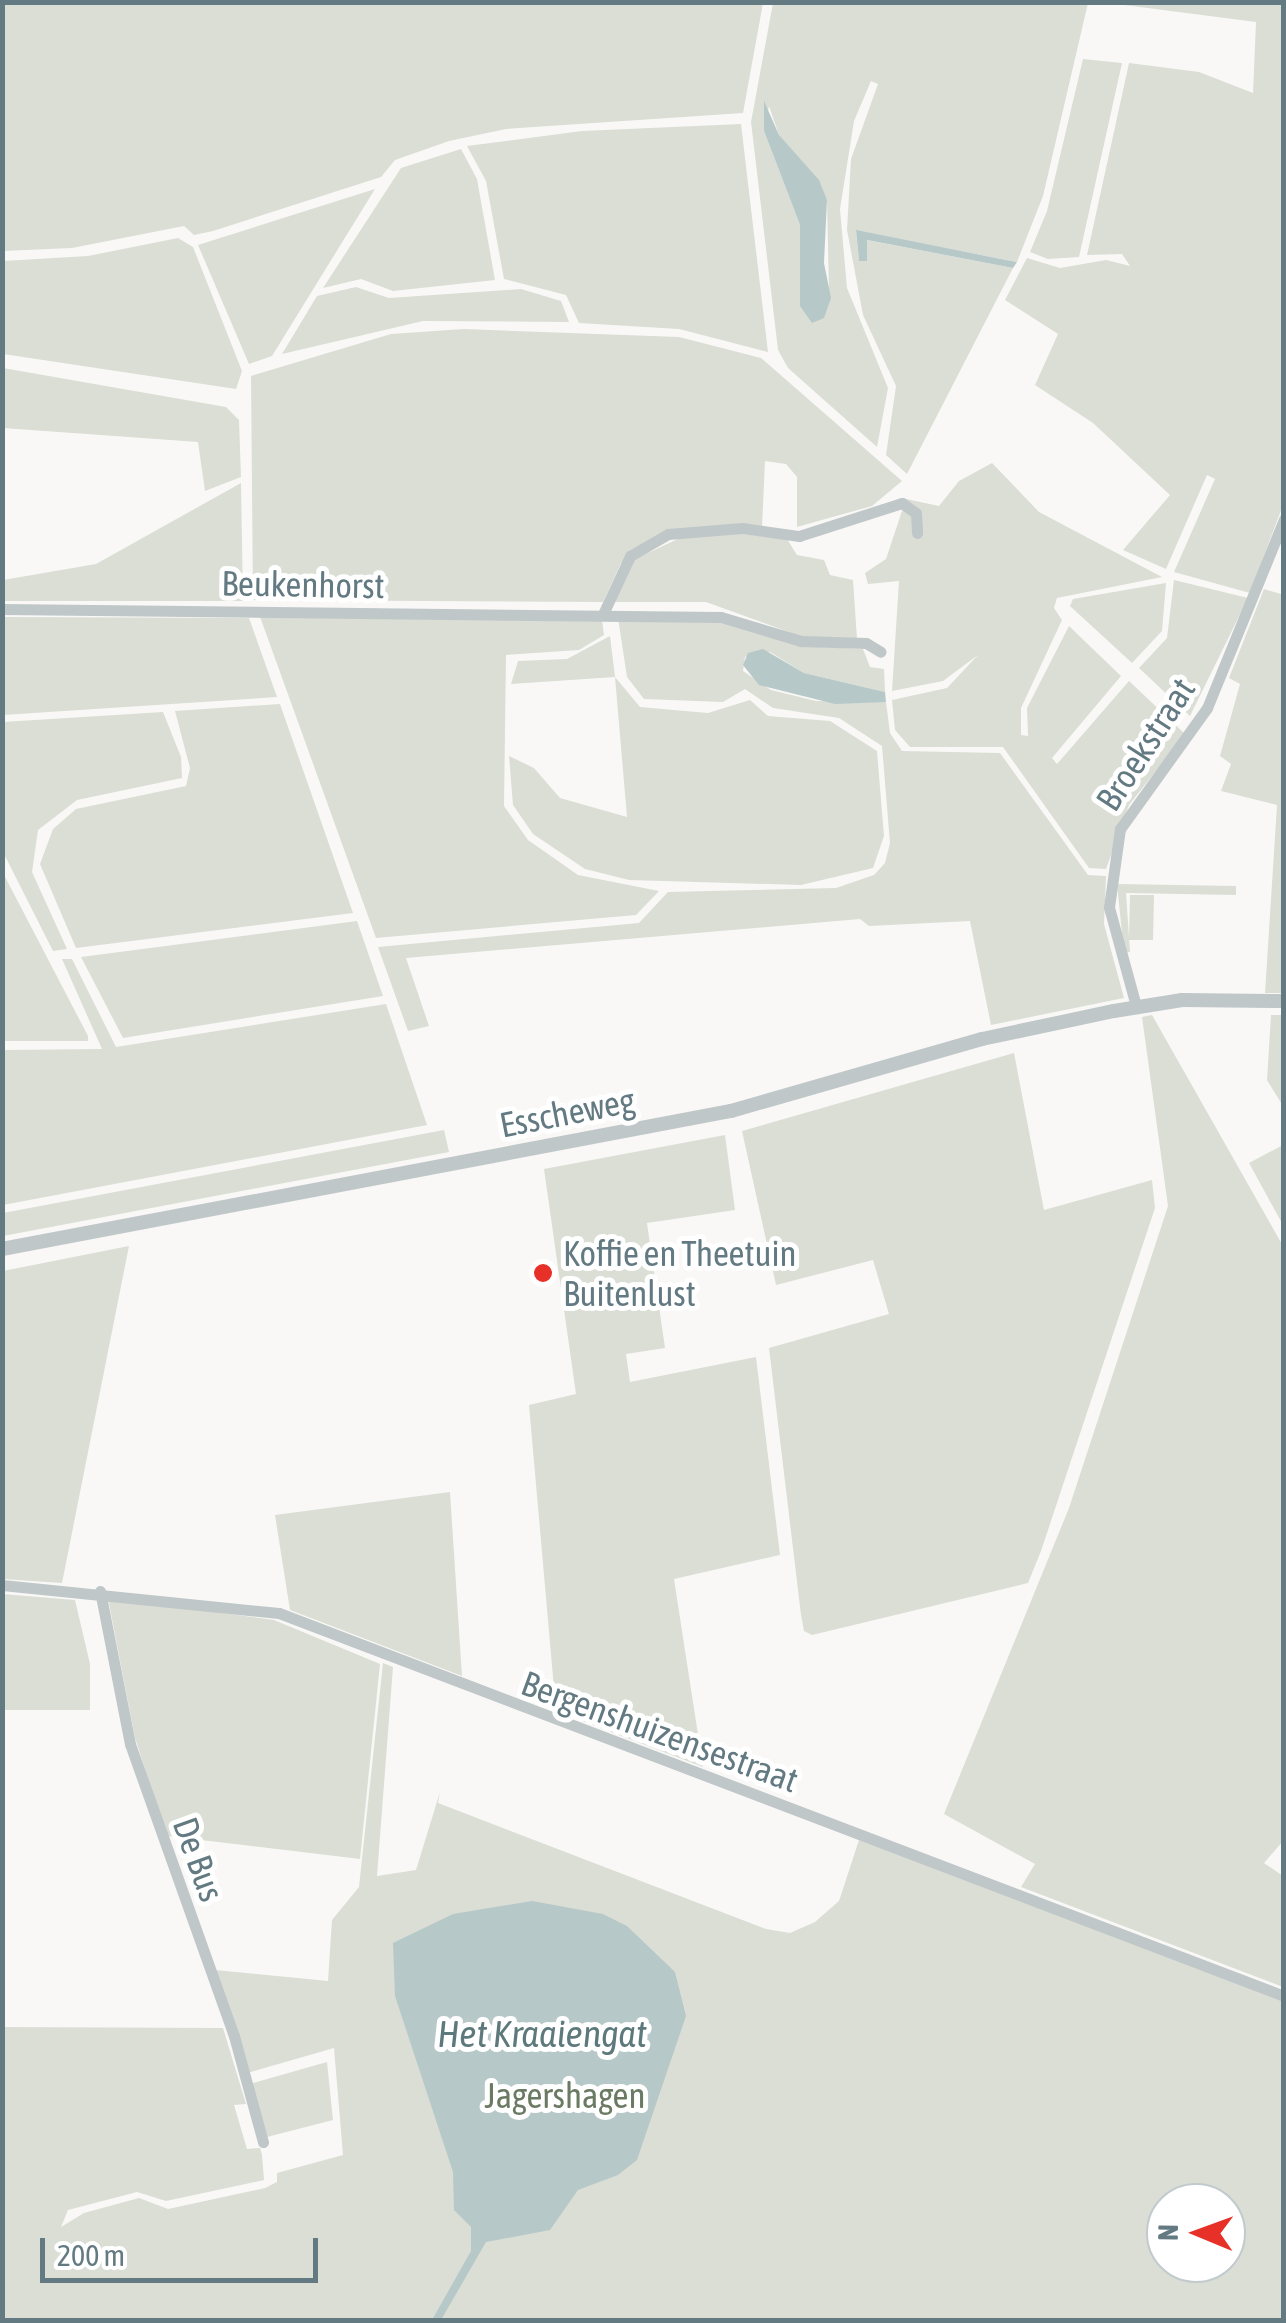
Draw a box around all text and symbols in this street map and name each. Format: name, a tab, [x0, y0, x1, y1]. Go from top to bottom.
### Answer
street label: Beukenhorst	[221, 562, 385, 606]
street label: Broekstraat	[1087, 670, 1203, 818]
street label: Esscheweg	[496, 1078, 638, 1146]
place label: Koffie en Theetuin Buitenlust	[563, 1232, 797, 1314]
marker: Koffie en Theetuin Buitenlust	[532, 1262, 554, 1284]
street label: Bergenshuizensestraat	[516, 1661, 804, 1801]
street label: De Bus	[165, 1811, 233, 1907]
water label: Het Kraaiengat	[437, 2011, 647, 2057]
park label: Jagershagen	[485, 2074, 645, 2116]
north arrow	[1146, 2183, 1246, 2283]
scale bar	[45, 2218, 322, 2280]
text: N	[1152, 2224, 1184, 2241]
text: 200 m	[57, 2238, 125, 2272]

